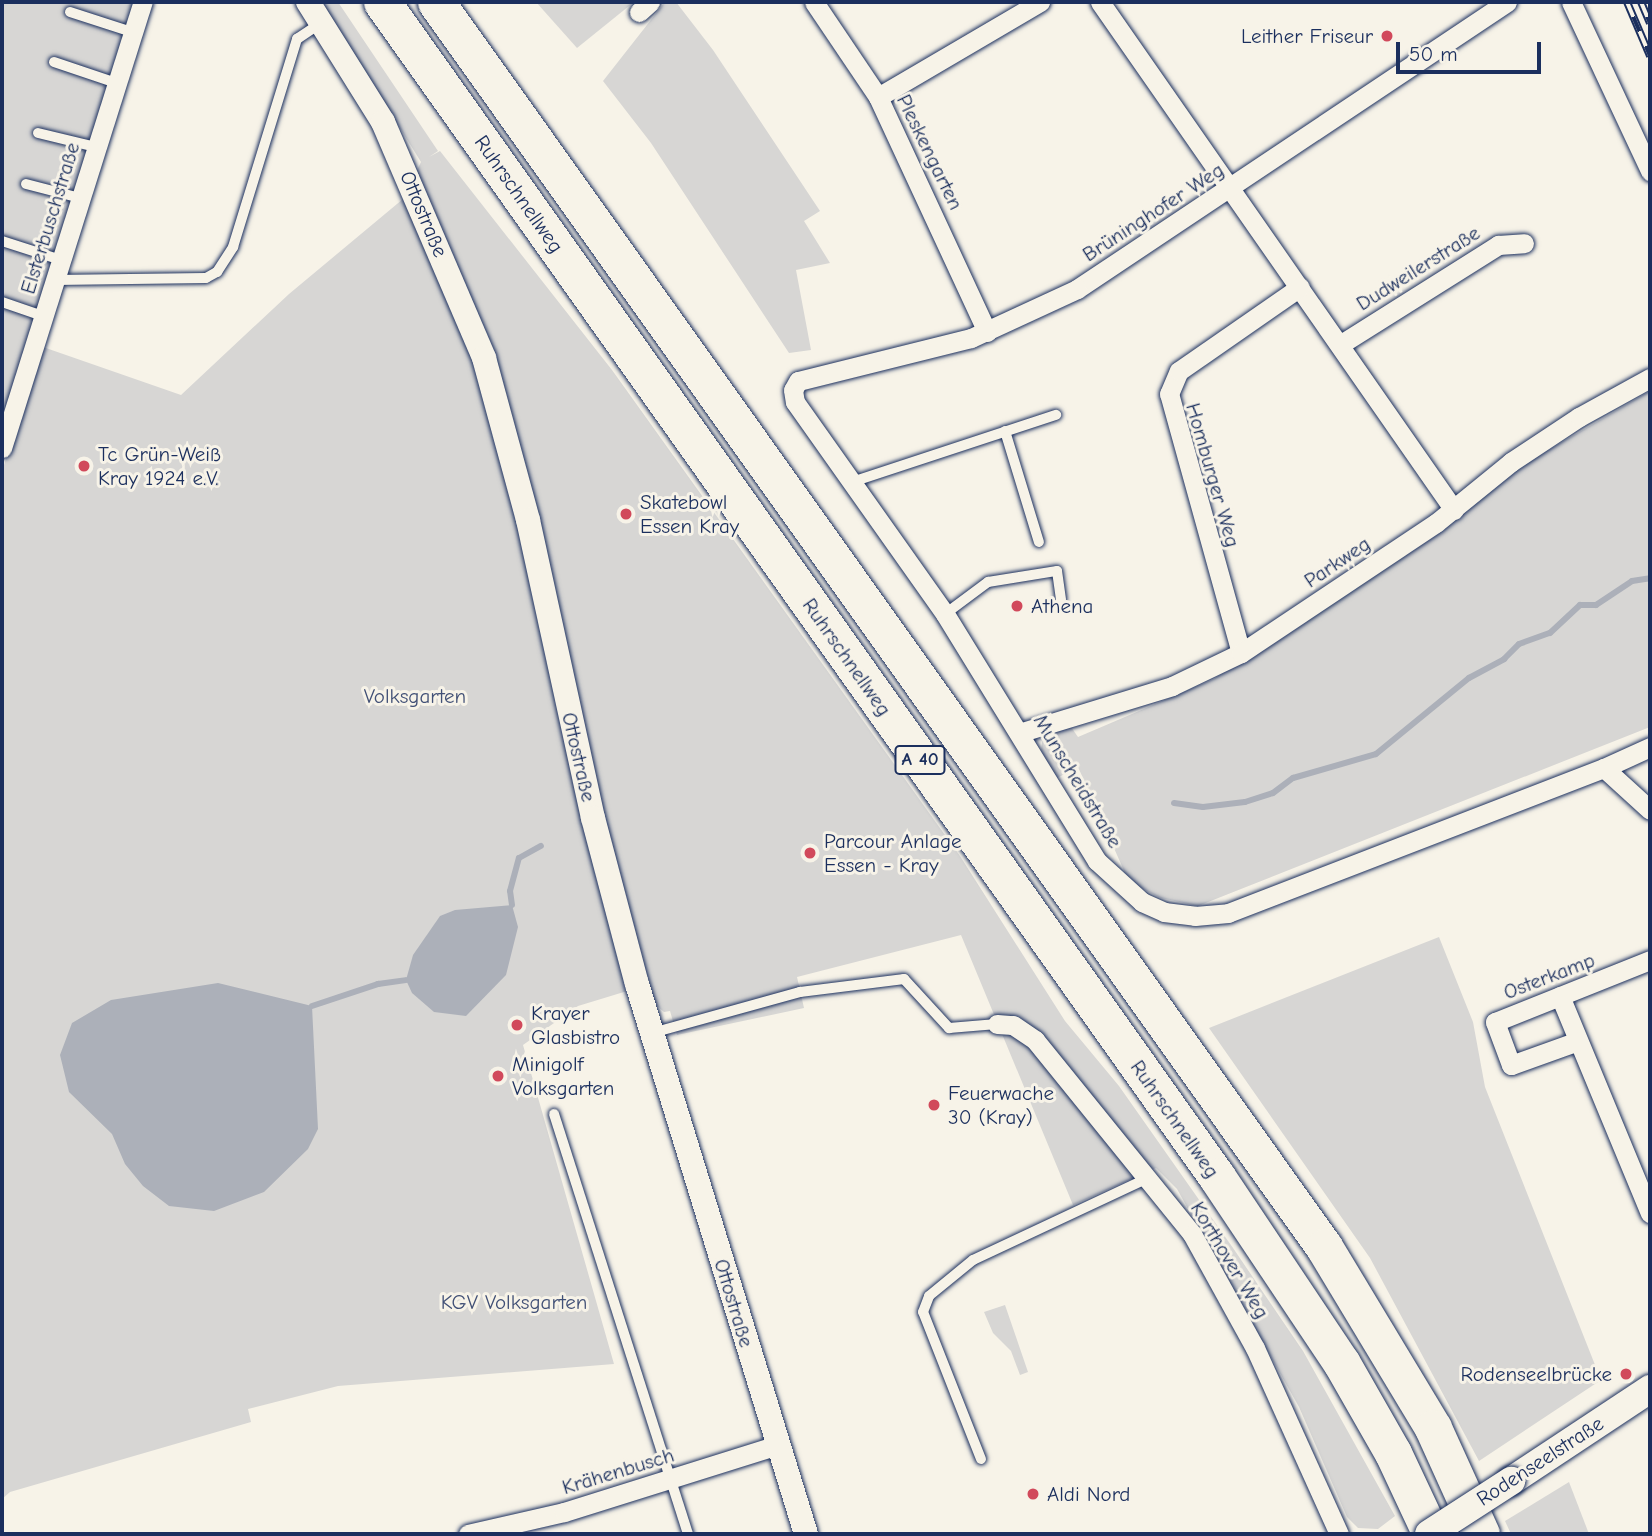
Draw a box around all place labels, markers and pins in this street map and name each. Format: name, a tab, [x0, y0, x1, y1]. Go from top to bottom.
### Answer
place label: Leither Friseur	[1241, 23, 1373, 49]
marker: Leither Friseur	[1379, 28, 1395, 44]
place label: Tc Grün-Weiß Kray 1924 e.V.	[98, 441, 221, 491]
marker: Tc Grün-Weiß Kray 1924 e.V.	[76, 458, 92, 474]
place label: Skatebowl Essen Kray	[640, 489, 739, 539]
marker: Skatebowl Essen Kray	[618, 506, 634, 522]
place label: Athena	[1031, 593, 1093, 619]
marker: Athena	[1009, 598, 1025, 614]
place label: Parcour Anlage Essen - Kray	[824, 828, 962, 878]
marker: Parcour Anlage Essen - Kray	[802, 845, 818, 861]
place label: Krayer Glasbistro	[531, 1000, 620, 1050]
marker: Krayer Glasbistro	[509, 1017, 525, 1033]
place label: Minigolf Volksgarten	[512, 1051, 614, 1101]
marker: Minigolf Volksgarten	[490, 1068, 506, 1084]
place label: Feuerwache 30 (Kray)	[948, 1080, 1054, 1130]
marker: Feuerwache 30 (Kray)	[926, 1097, 942, 1113]
place label: Rodenseelbrücke	[1460, 1361, 1612, 1387]
marker: Rodenseelbrücke	[1618, 1366, 1634, 1382]
place label: Aldi Nord	[1047, 1481, 1130, 1507]
marker: Aldi Nord	[1025, 1486, 1041, 1502]

